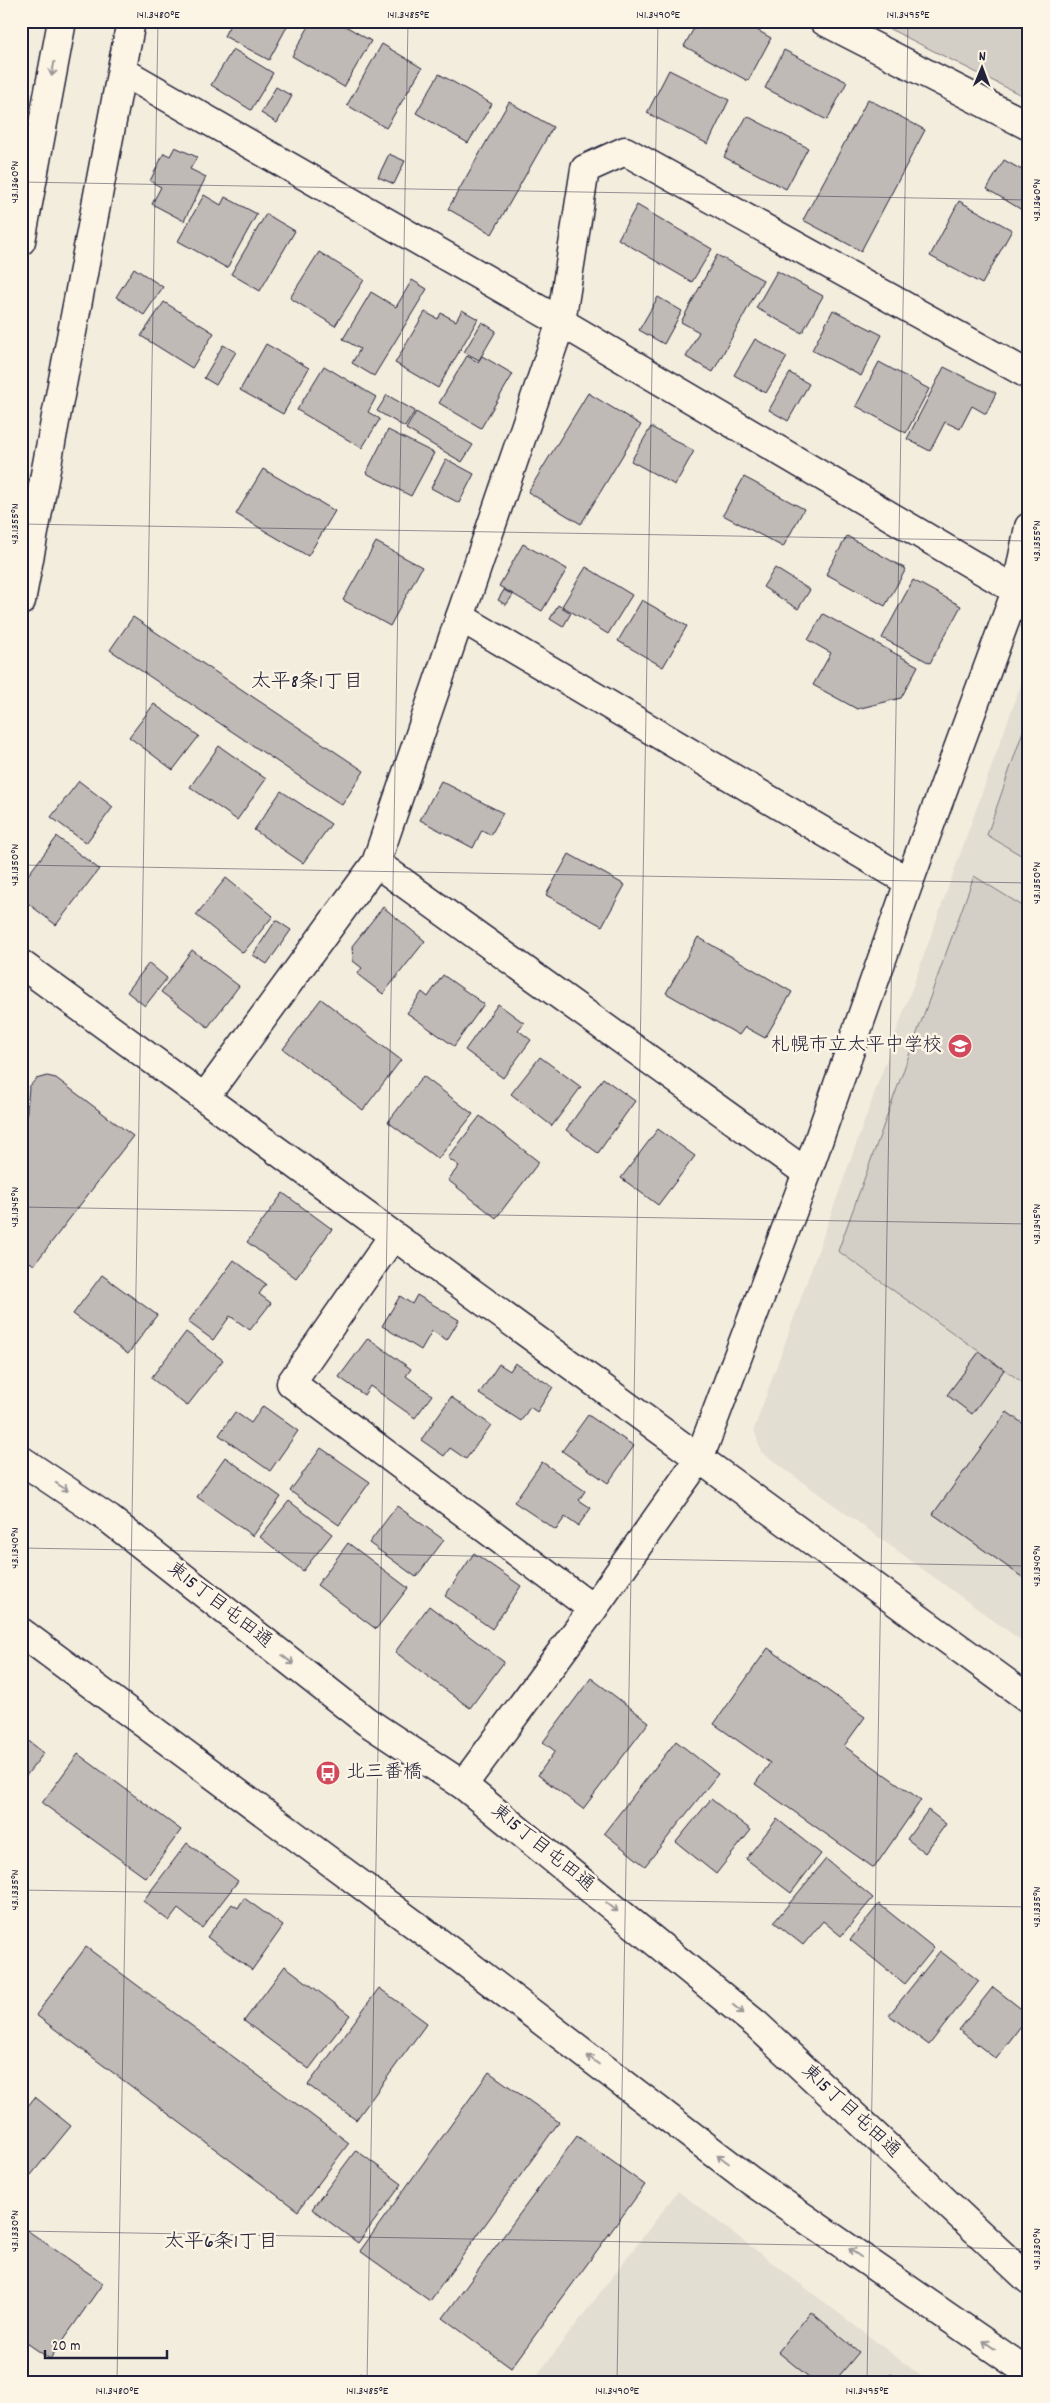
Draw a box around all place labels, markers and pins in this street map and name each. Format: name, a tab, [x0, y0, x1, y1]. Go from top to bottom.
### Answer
place label: 札幌市立太平中学校	[771, 1033, 942, 1060]
school or university icon: 札幌市立太平中学校	[947, 1033, 973, 1059]
bus stop icon: 北三番橋	[315, 1760, 341, 1786]
place label: 北三番橋	[346, 1760, 422, 1787]

